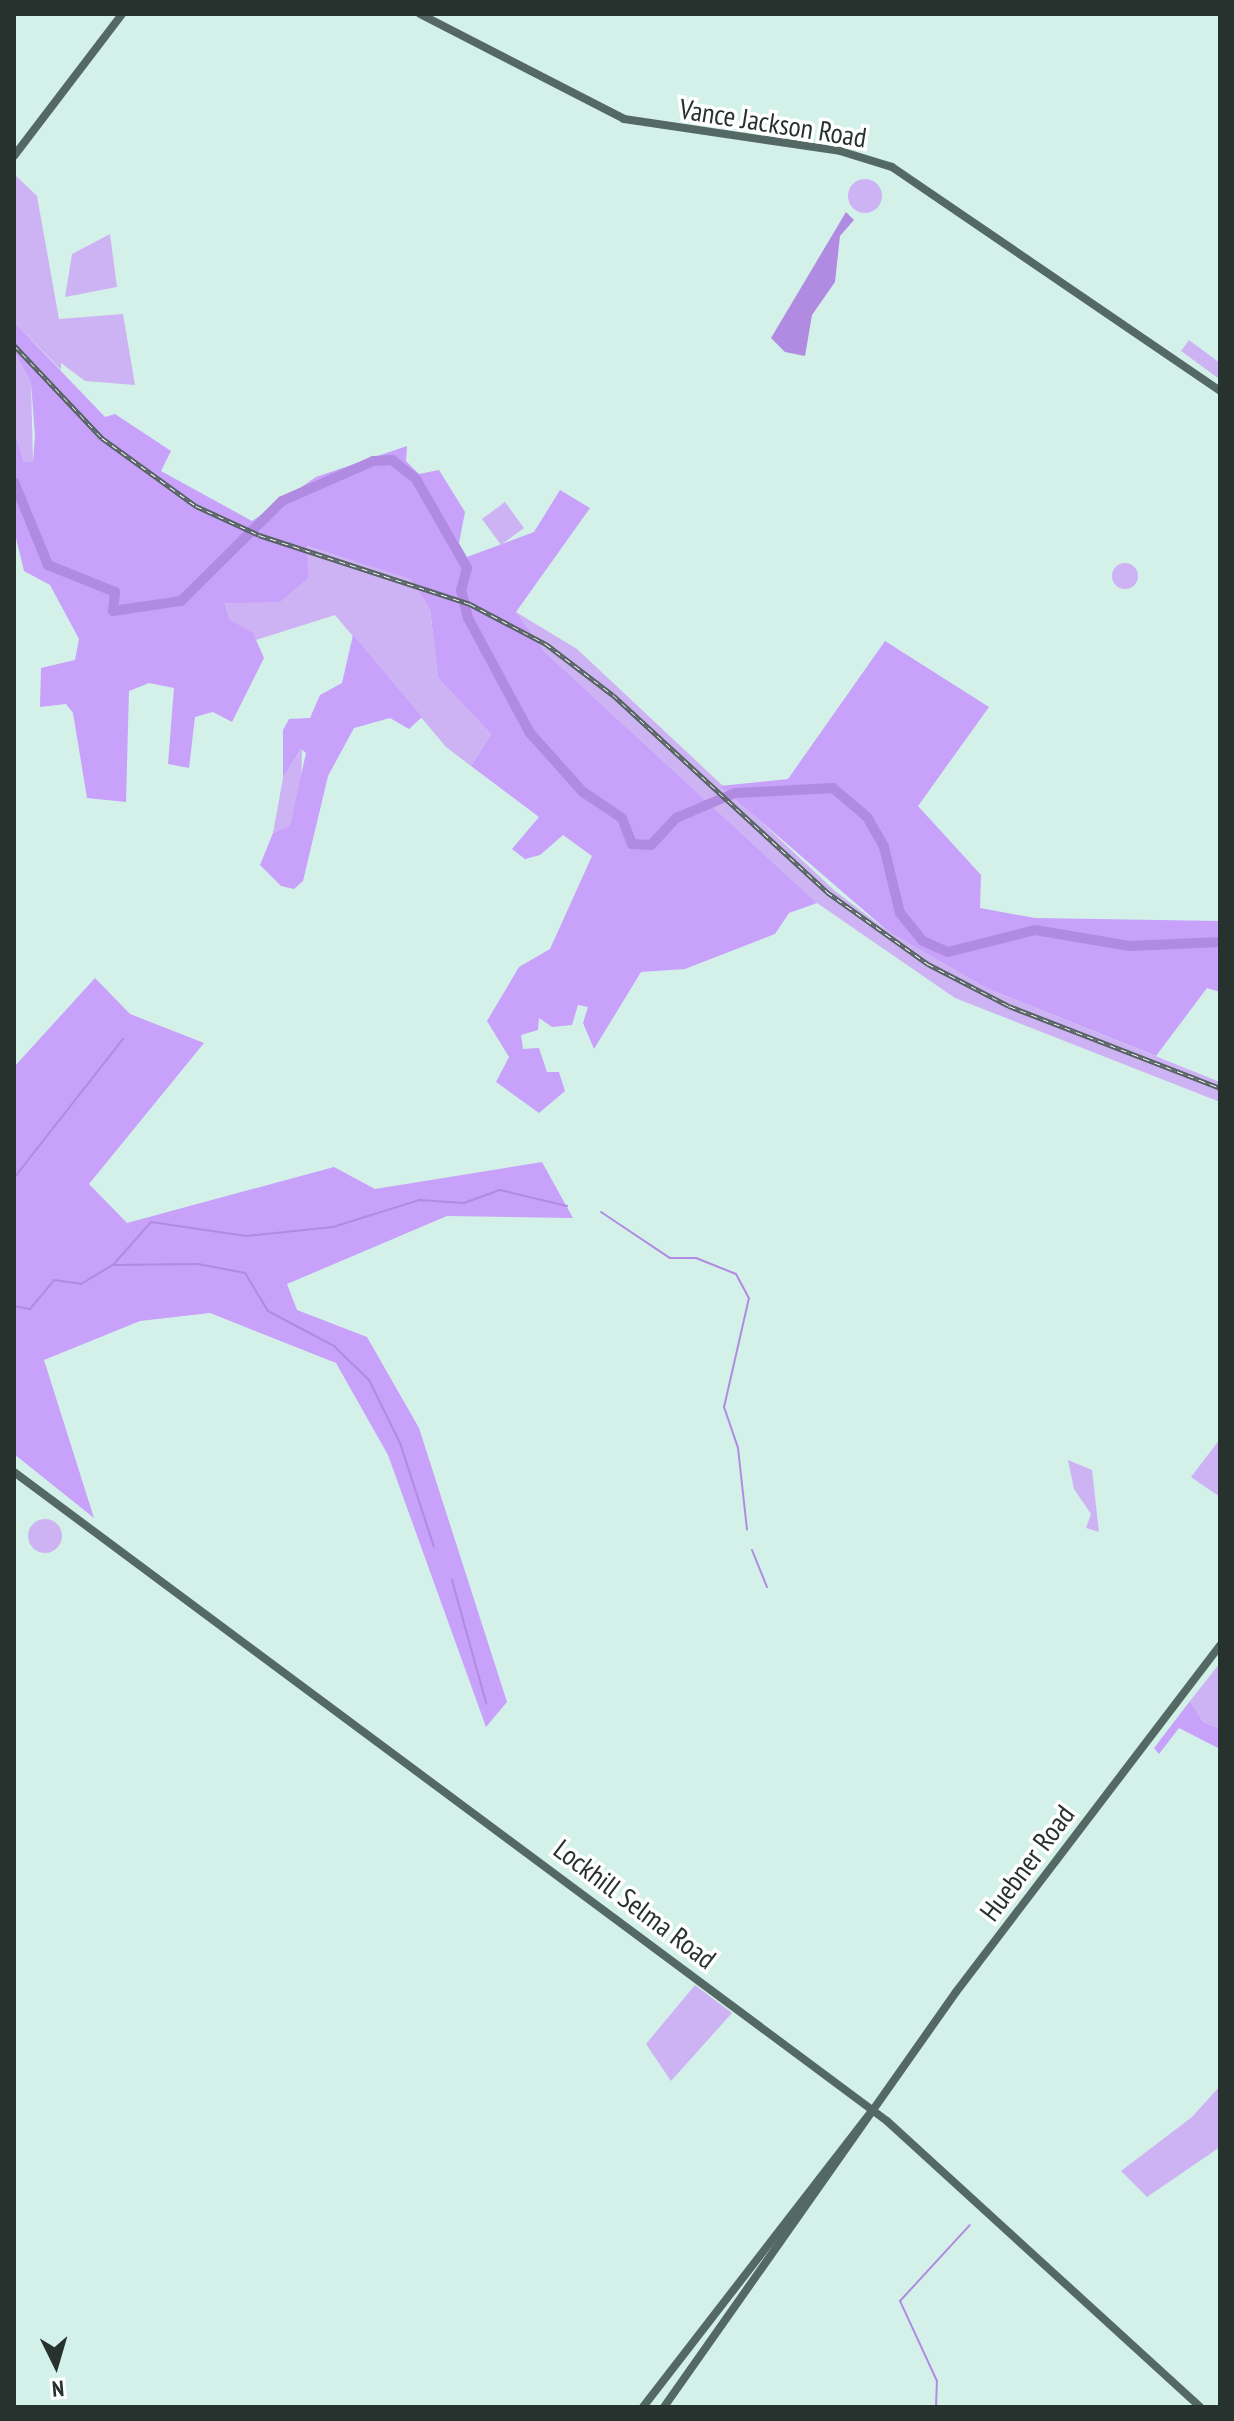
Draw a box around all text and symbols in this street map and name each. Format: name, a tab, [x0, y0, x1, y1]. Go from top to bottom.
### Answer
street label: Vance Jackson Road	[677, 92, 869, 154]
street label: Huebner Road	[973, 1799, 1081, 1927]
street label: Lockhill Selma Road	[547, 1832, 723, 1976]
north arrow	[16, 2325, 96, 2405]
text: N	[51, 2374, 65, 2403]

